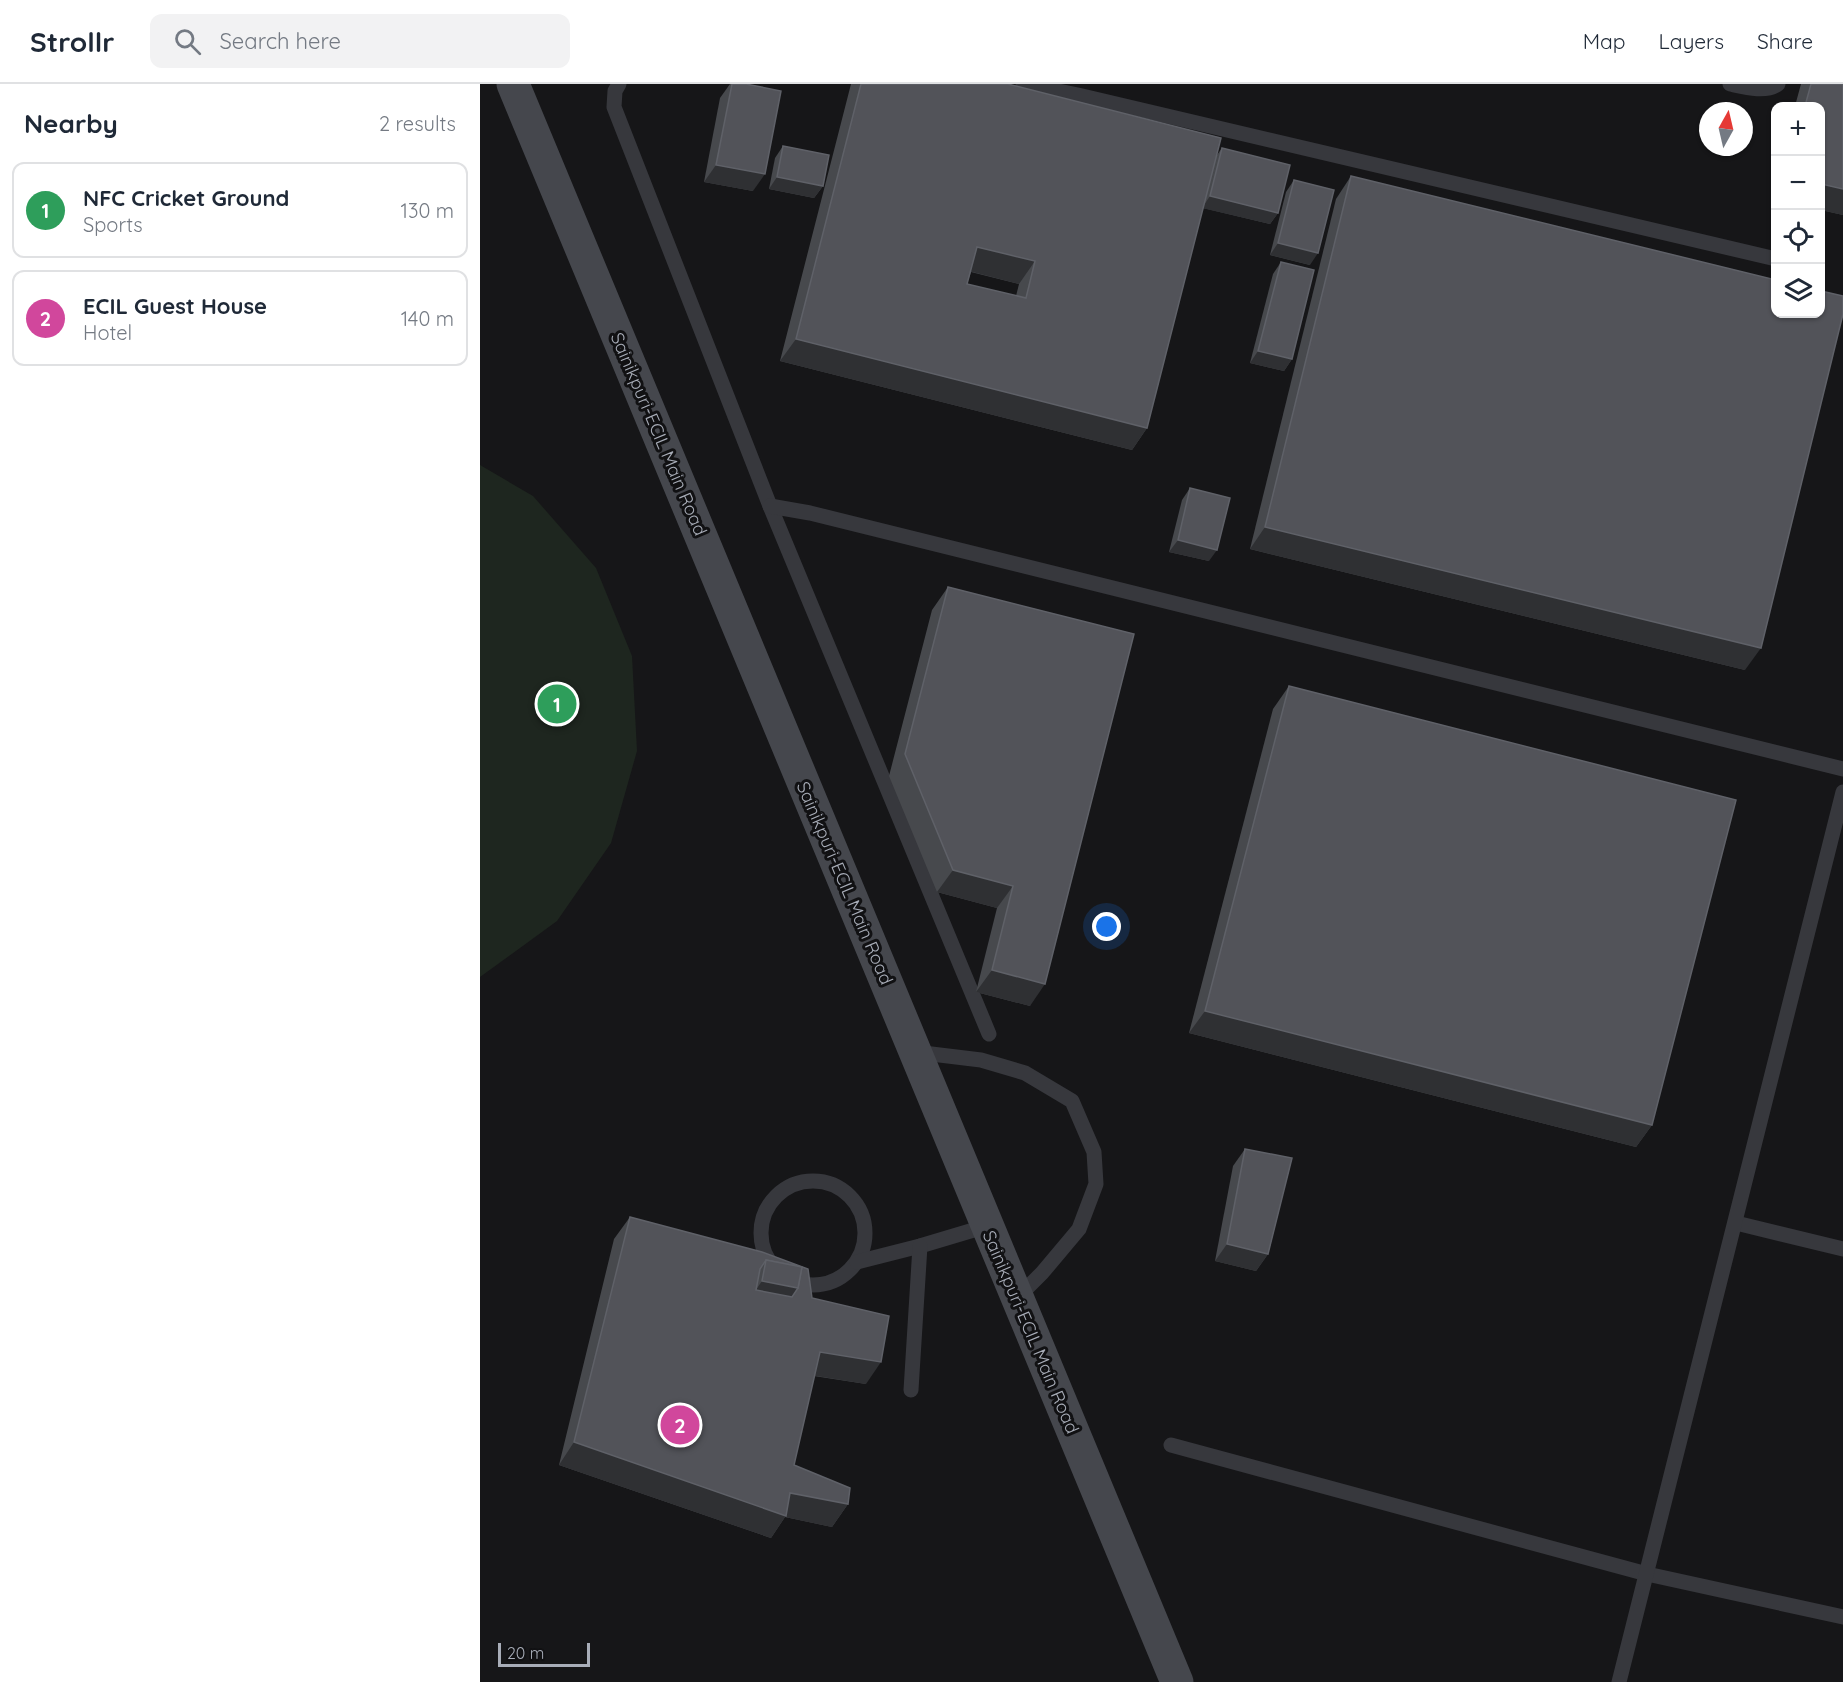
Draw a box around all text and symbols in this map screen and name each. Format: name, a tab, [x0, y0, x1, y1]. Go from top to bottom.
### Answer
search box	[150, 14, 570, 68]
text: Strollr	[30, 24, 114, 59]
icon: search	[171, 25, 204, 58]
text: Search here	[219, 27, 341, 55]
text: Map	[1583, 28, 1626, 54]
text: Layers	[1659, 28, 1724, 54]
text: Share	[1757, 28, 1813, 54]
north arrow	[1699, 102, 1753, 156]
map controls	[1771, 102, 1825, 318]
button: +	[1771, 102, 1825, 156]
text: Nearby	[24, 107, 118, 140]
text: 2 results	[379, 111, 456, 136]
button: −	[1771, 156, 1825, 210]
text: NFC Cricket Ground	[83, 184, 289, 212]
text: 1	[42, 198, 49, 223]
text: 130 m	[401, 198, 454, 223]
button: locate	[1771, 210, 1825, 264]
text: Sports	[83, 212, 143, 237]
button: layers	[1771, 264, 1825, 318]
text: ECIL Guest House	[83, 292, 267, 320]
text: 2	[40, 306, 51, 331]
text: 140 m	[401, 306, 454, 331]
text: Hotel	[83, 320, 132, 345]
street label: Sainikpuri-ECIL Main Road	[606, 329, 712, 539]
pin: 1	[538, 682, 577, 726]
street label: Sainikpuri-ECIL Main Road	[792, 778, 898, 988]
your location	[1092, 912, 1121, 941]
street label: Sainikpuri-ECIL Main Road	[978, 1227, 1084, 1437]
pin: 2	[660, 1402, 700, 1448]
scale bar	[498, 1640, 590, 1668]
text: 20 m	[507, 1643, 544, 1663]

